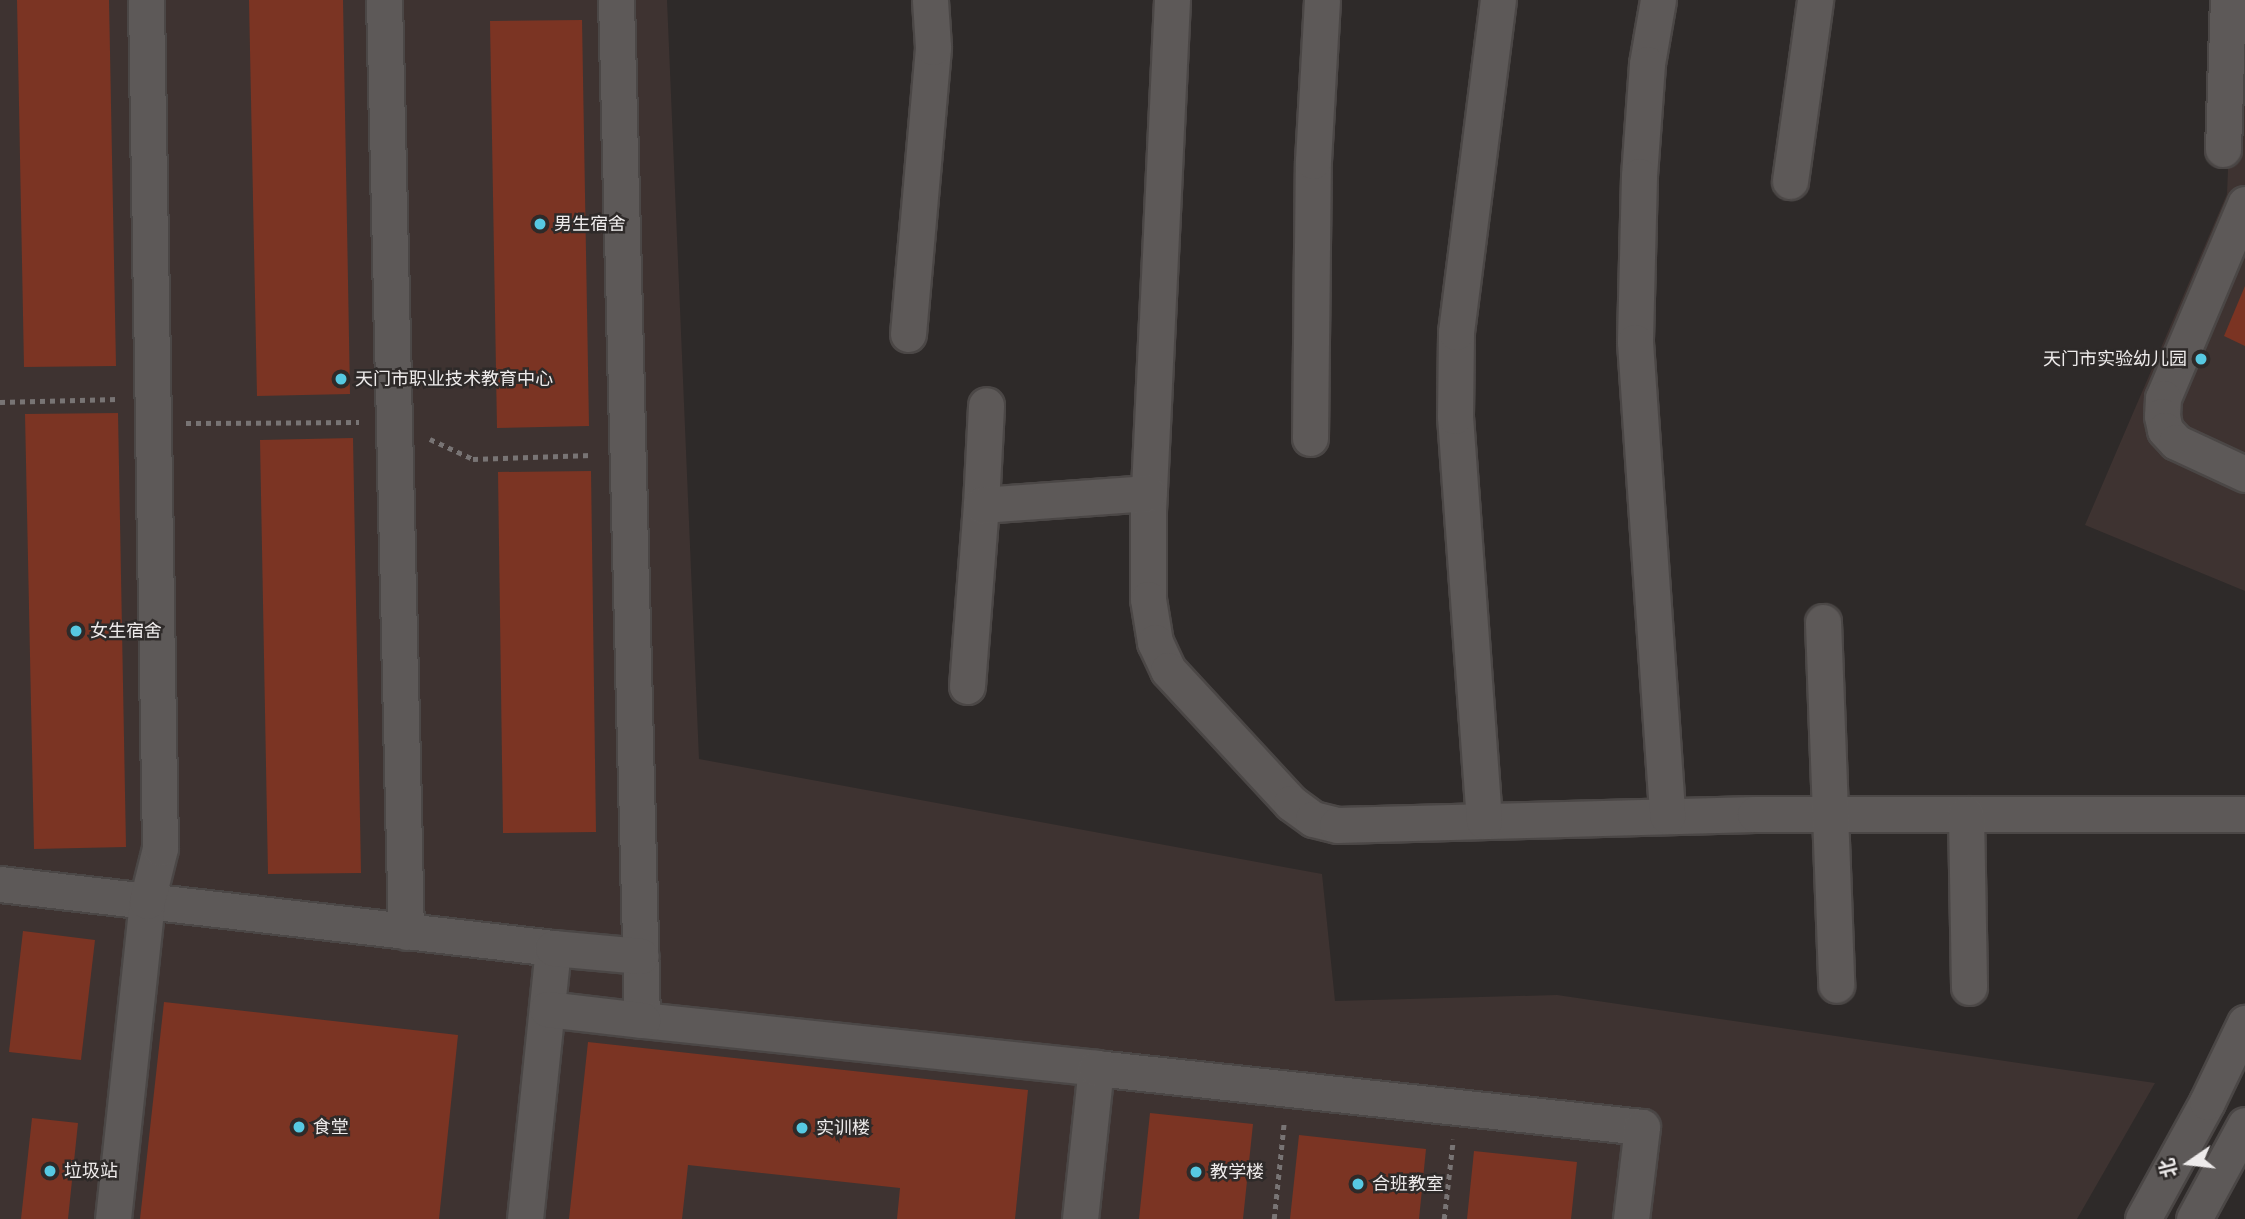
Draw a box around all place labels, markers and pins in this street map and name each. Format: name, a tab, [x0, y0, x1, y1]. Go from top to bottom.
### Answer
place label: 男生宿舍	[554, 213, 626, 235]
marker: 男生宿舍	[532, 216, 548, 232]
place label: 天门市实验幼儿园	[2043, 348, 2187, 370]
marker: 天门市实验幼儿园	[2193, 351, 2209, 367]
place label: 天门市职业技术教育中心	[355, 368, 553, 390]
marker: 天门市职业技术教育中心	[333, 371, 349, 387]
place label: 女生宿舍	[90, 620, 162, 642]
marker: 女生宿舍	[68, 623, 84, 639]
place label: 食堂	[313, 1116, 349, 1138]
place label: 实训楼	[816, 1117, 870, 1139]
marker: 食堂	[291, 1119, 307, 1135]
marker: 实训楼	[794, 1120, 810, 1136]
place label: 垃圾站	[64, 1160, 118, 1182]
place label: 教学楼	[1210, 1161, 1264, 1183]
marker: 垃圾站	[42, 1163, 58, 1179]
marker: 教学楼	[1188, 1164, 1204, 1180]
place label: 合班教室	[1372, 1173, 1444, 1195]
marker: 合班教室	[1350, 1176, 1366, 1192]

